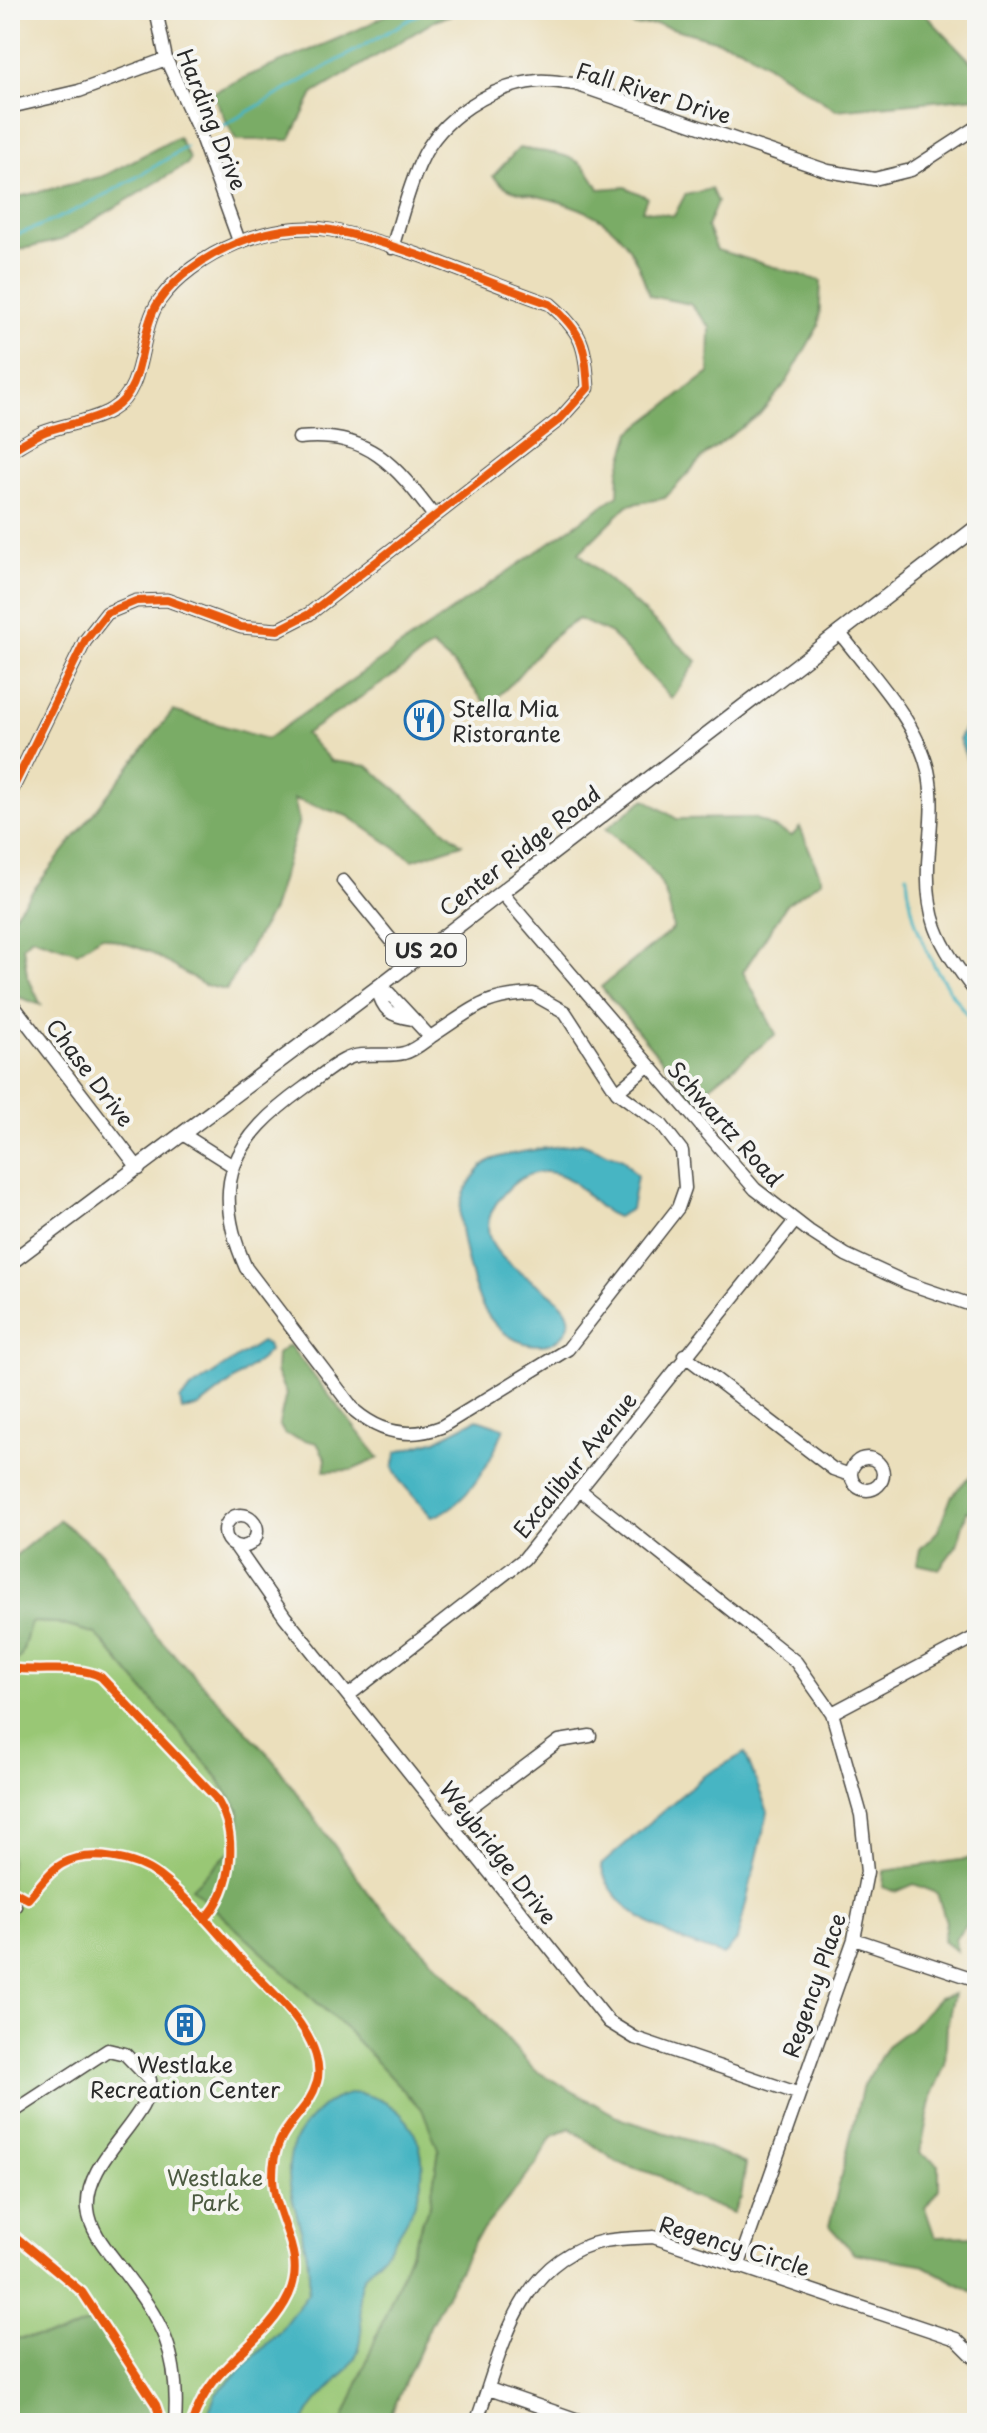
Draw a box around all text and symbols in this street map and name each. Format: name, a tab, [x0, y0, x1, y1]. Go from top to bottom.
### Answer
street label: Harding Drive	[170, 43, 256, 195]
street label: Fall River Drive	[573, 53, 735, 131]
place label: Stella Mia Ristorante	[452, 691, 561, 749]
restaurant icon: Stella Mia Ristorante	[403, 699, 445, 741]
street label: Center Ridge Road	[431, 776, 607, 924]
road number: US 20	[386, 934, 466, 966]
street label: Chase Drive	[39, 1011, 143, 1133]
street label: Schwartz Road	[660, 1053, 792, 1193]
street label: Excalibur Avenue	[505, 1384, 643, 1544]
street label: Weybridge Drive	[432, 1773, 566, 1931]
street label: Regency Place	[773, 1908, 853, 2062]
building icon: Westlake Recreation Center	[164, 2004, 206, 2046]
place label: Westlake Recreation Center	[90, 2047, 281, 2105]
park label: Westlake Park	[167, 2160, 263, 2218]
street label: Regency Circle	[655, 2206, 815, 2284]

